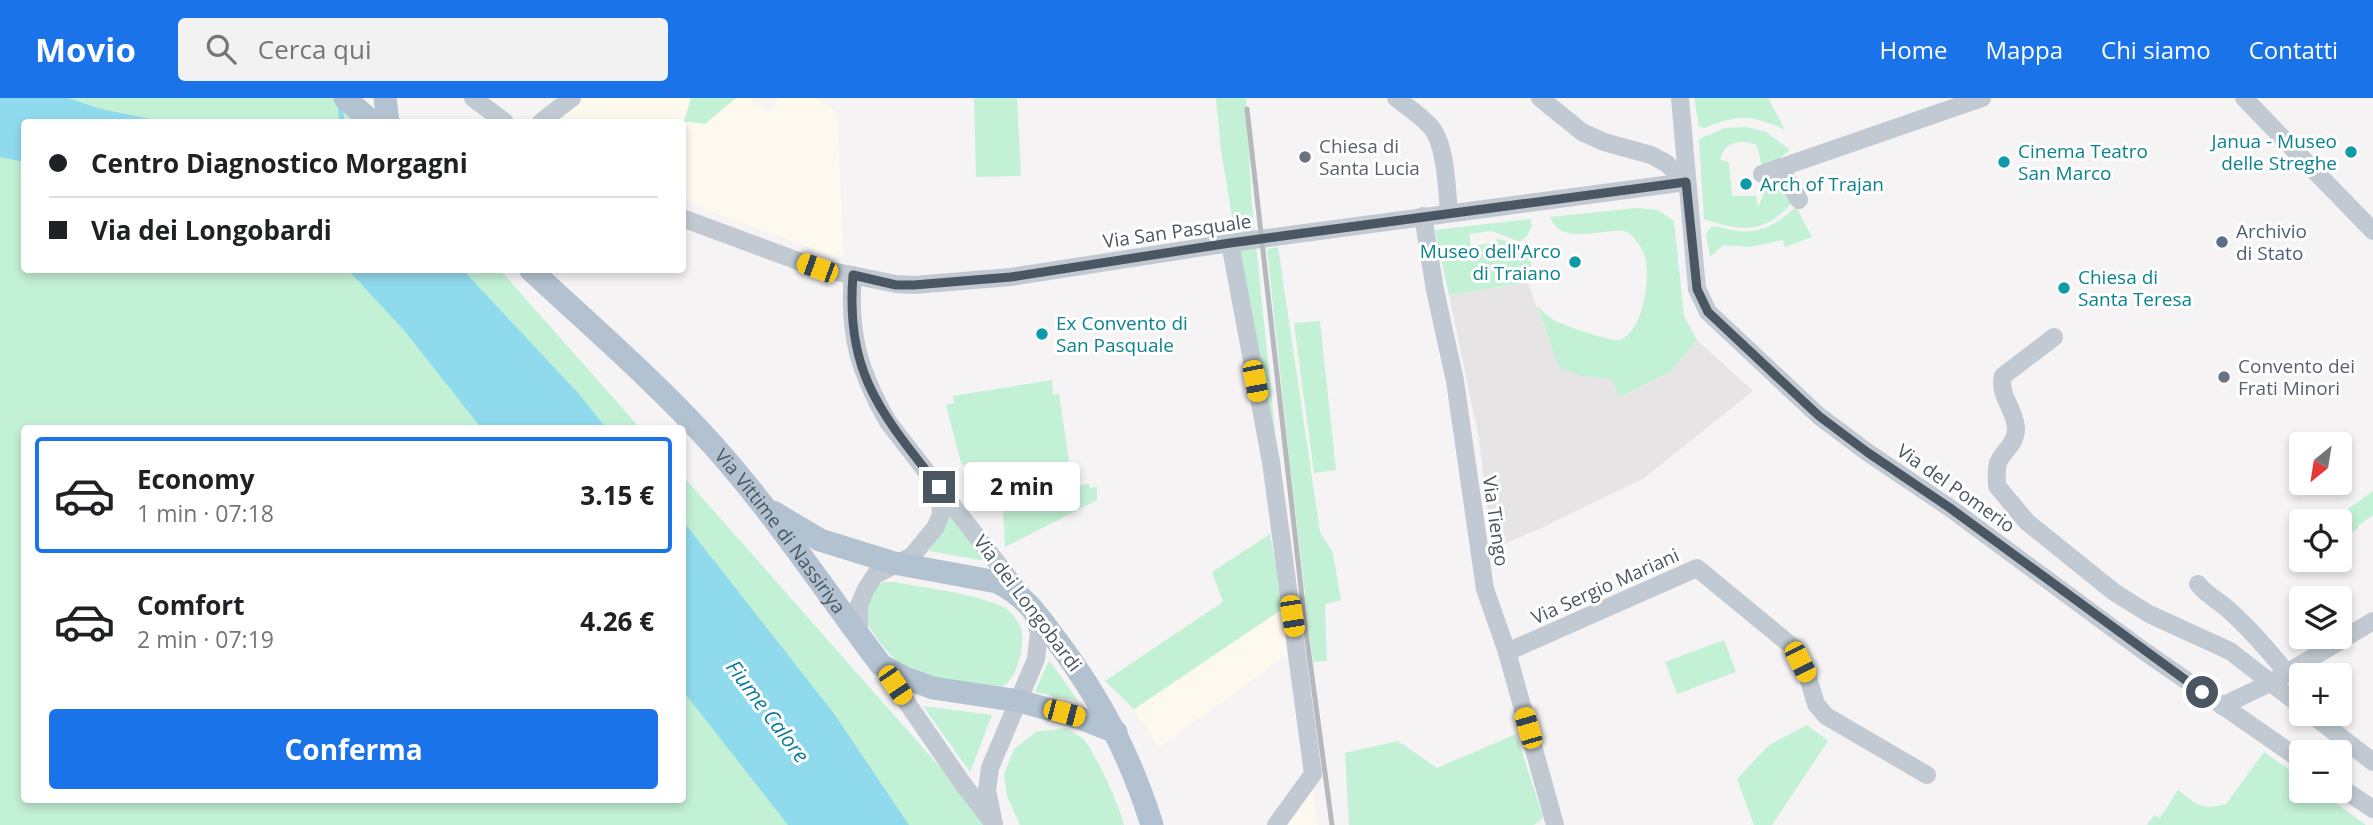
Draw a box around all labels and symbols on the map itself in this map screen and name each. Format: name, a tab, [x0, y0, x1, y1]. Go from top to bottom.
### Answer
place label: Janua - Museo delle Streghe	[2210, 128, 2337, 176]
place label: Chiesa di Santa Lucia	[1319, 133, 1420, 181]
place label: Cinema Teatro San Marco	[2018, 138, 2148, 186]
marker: Janua - Museo delle Streghe	[2343, 144, 2359, 160]
marker: Chiesa di Santa Lucia	[1297, 149, 1313, 165]
marker: Cinema Teatro San Marco	[1996, 154, 2012, 170]
place label: Arch of Trajan	[1760, 171, 1884, 197]
marker: Arch of Trajan	[1738, 176, 1754, 192]
street label: Via San Pasquale	[1101, 208, 1253, 254]
place label: Archivio di Stato	[2236, 218, 2307, 266]
marker: Archivio di Stato	[2214, 234, 2230, 250]
place label: Museo dell'Arco di Traiano	[1420, 238, 1561, 286]
car	[794, 251, 841, 285]
marker: Museo dell'Arco di Traiano	[1567, 254, 1583, 270]
place label: Chiesa di Santa Teresa	[2078, 264, 2192, 312]
marker: Chiesa di Santa Teresa	[2056, 280, 2072, 296]
place label: Ex Convento di San Pasquale	[1056, 310, 1188, 358]
marker: Ex Convento di San Pasquale	[1034, 326, 1050, 342]
place label: Convento dei Frati Minori	[2238, 353, 2355, 401]
car	[1241, 358, 1270, 404]
marker: Convento dei Frati Minori	[2216, 369, 2232, 385]
north arrow	[2289, 432, 2352, 495]
street label: Via del Pomerio	[1892, 438, 2020, 538]
street label: Via Vittime di Nassiriya	[709, 443, 852, 619]
callout: 2 min	[964, 462, 1079, 512]
route end	[923, 471, 955, 503]
street label: Via Tiengo	[1477, 474, 1515, 568]
street label: Via dei Longobardi	[968, 529, 1088, 677]
street label: Via Sergio Mariani	[1527, 542, 1683, 630]
car	[1279, 594, 1306, 638]
car	[1782, 639, 1819, 685]
water label: Fiume Calore	[720, 654, 816, 768]
car	[875, 662, 916, 708]
route start	[2186, 676, 2218, 708]
car	[1041, 697, 1088, 729]
car	[1513, 705, 1544, 751]

